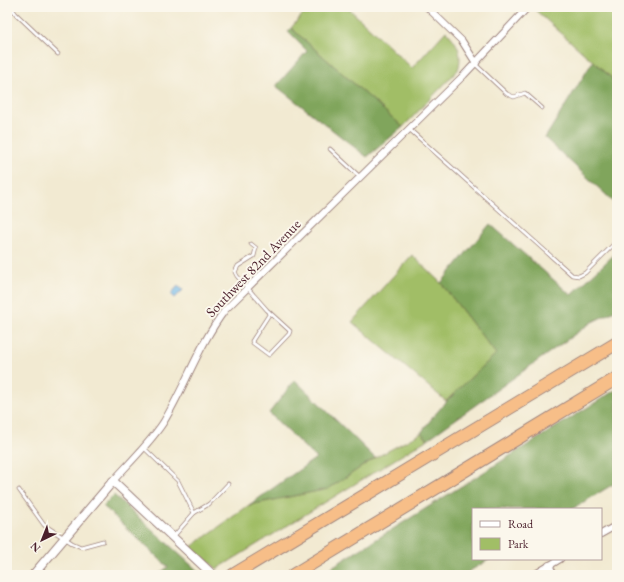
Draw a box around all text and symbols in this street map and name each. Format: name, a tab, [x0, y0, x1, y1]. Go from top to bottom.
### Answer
street label: Southwest 82nd Avenue	[202, 215, 305, 321]
legend	[472, 508, 602, 560]
text: Road	[508, 516, 534, 532]
north arrow	[22, 520, 62, 560]
text: Park	[508, 536, 529, 552]
text: N	[27, 539, 43, 555]

